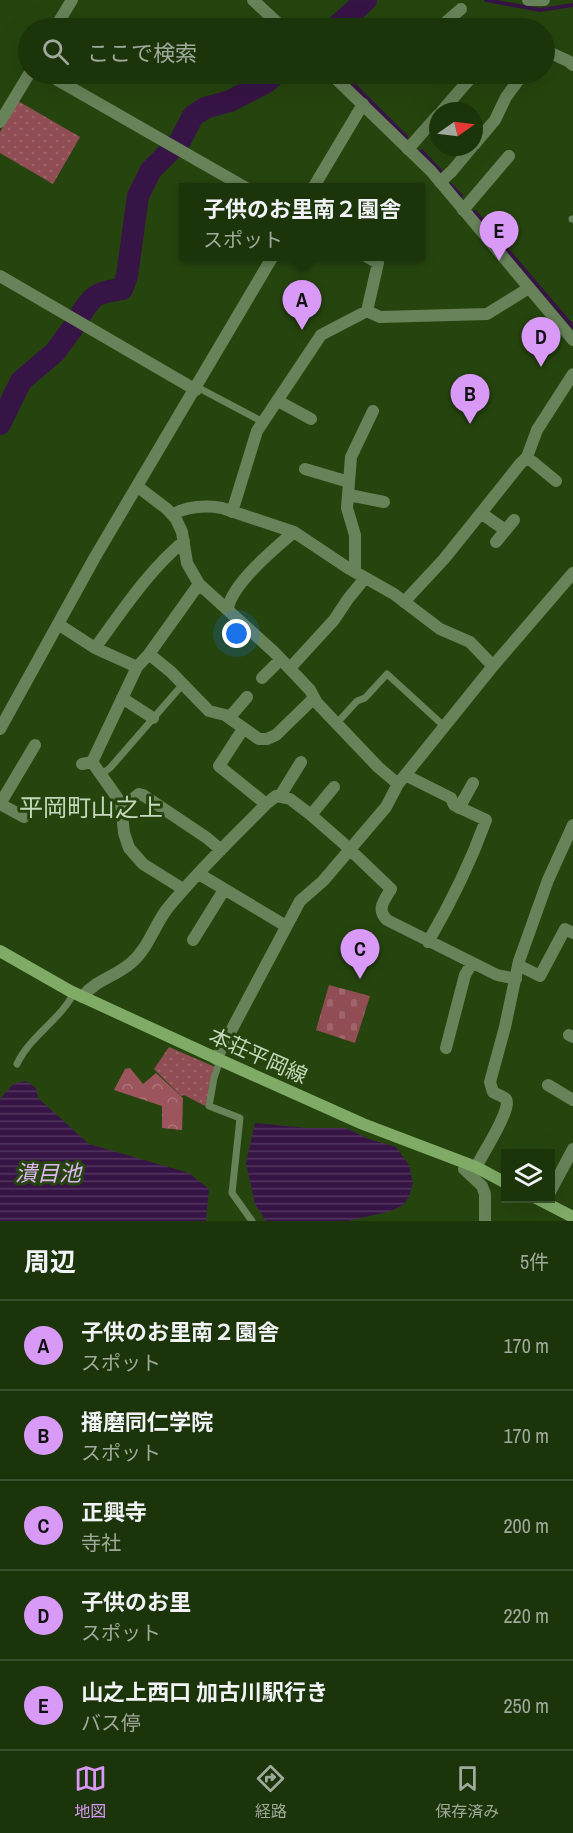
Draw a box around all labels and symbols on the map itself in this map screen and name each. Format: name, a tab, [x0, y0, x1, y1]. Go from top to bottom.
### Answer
north arrow	[429, 102, 483, 156]
pin: E	[480, 212, 518, 261]
pin: A	[282, 280, 322, 330]
pin: D	[522, 318, 560, 367]
pin: B	[450, 374, 490, 424]
your location	[222, 619, 251, 648]
district label: 平岡町山之上	[19, 791, 163, 823]
pin: C	[340, 930, 380, 979]
street label: 本荘平岡線	[204, 1021, 312, 1090]
water label: 潰目池	[15, 1158, 83, 1188]

